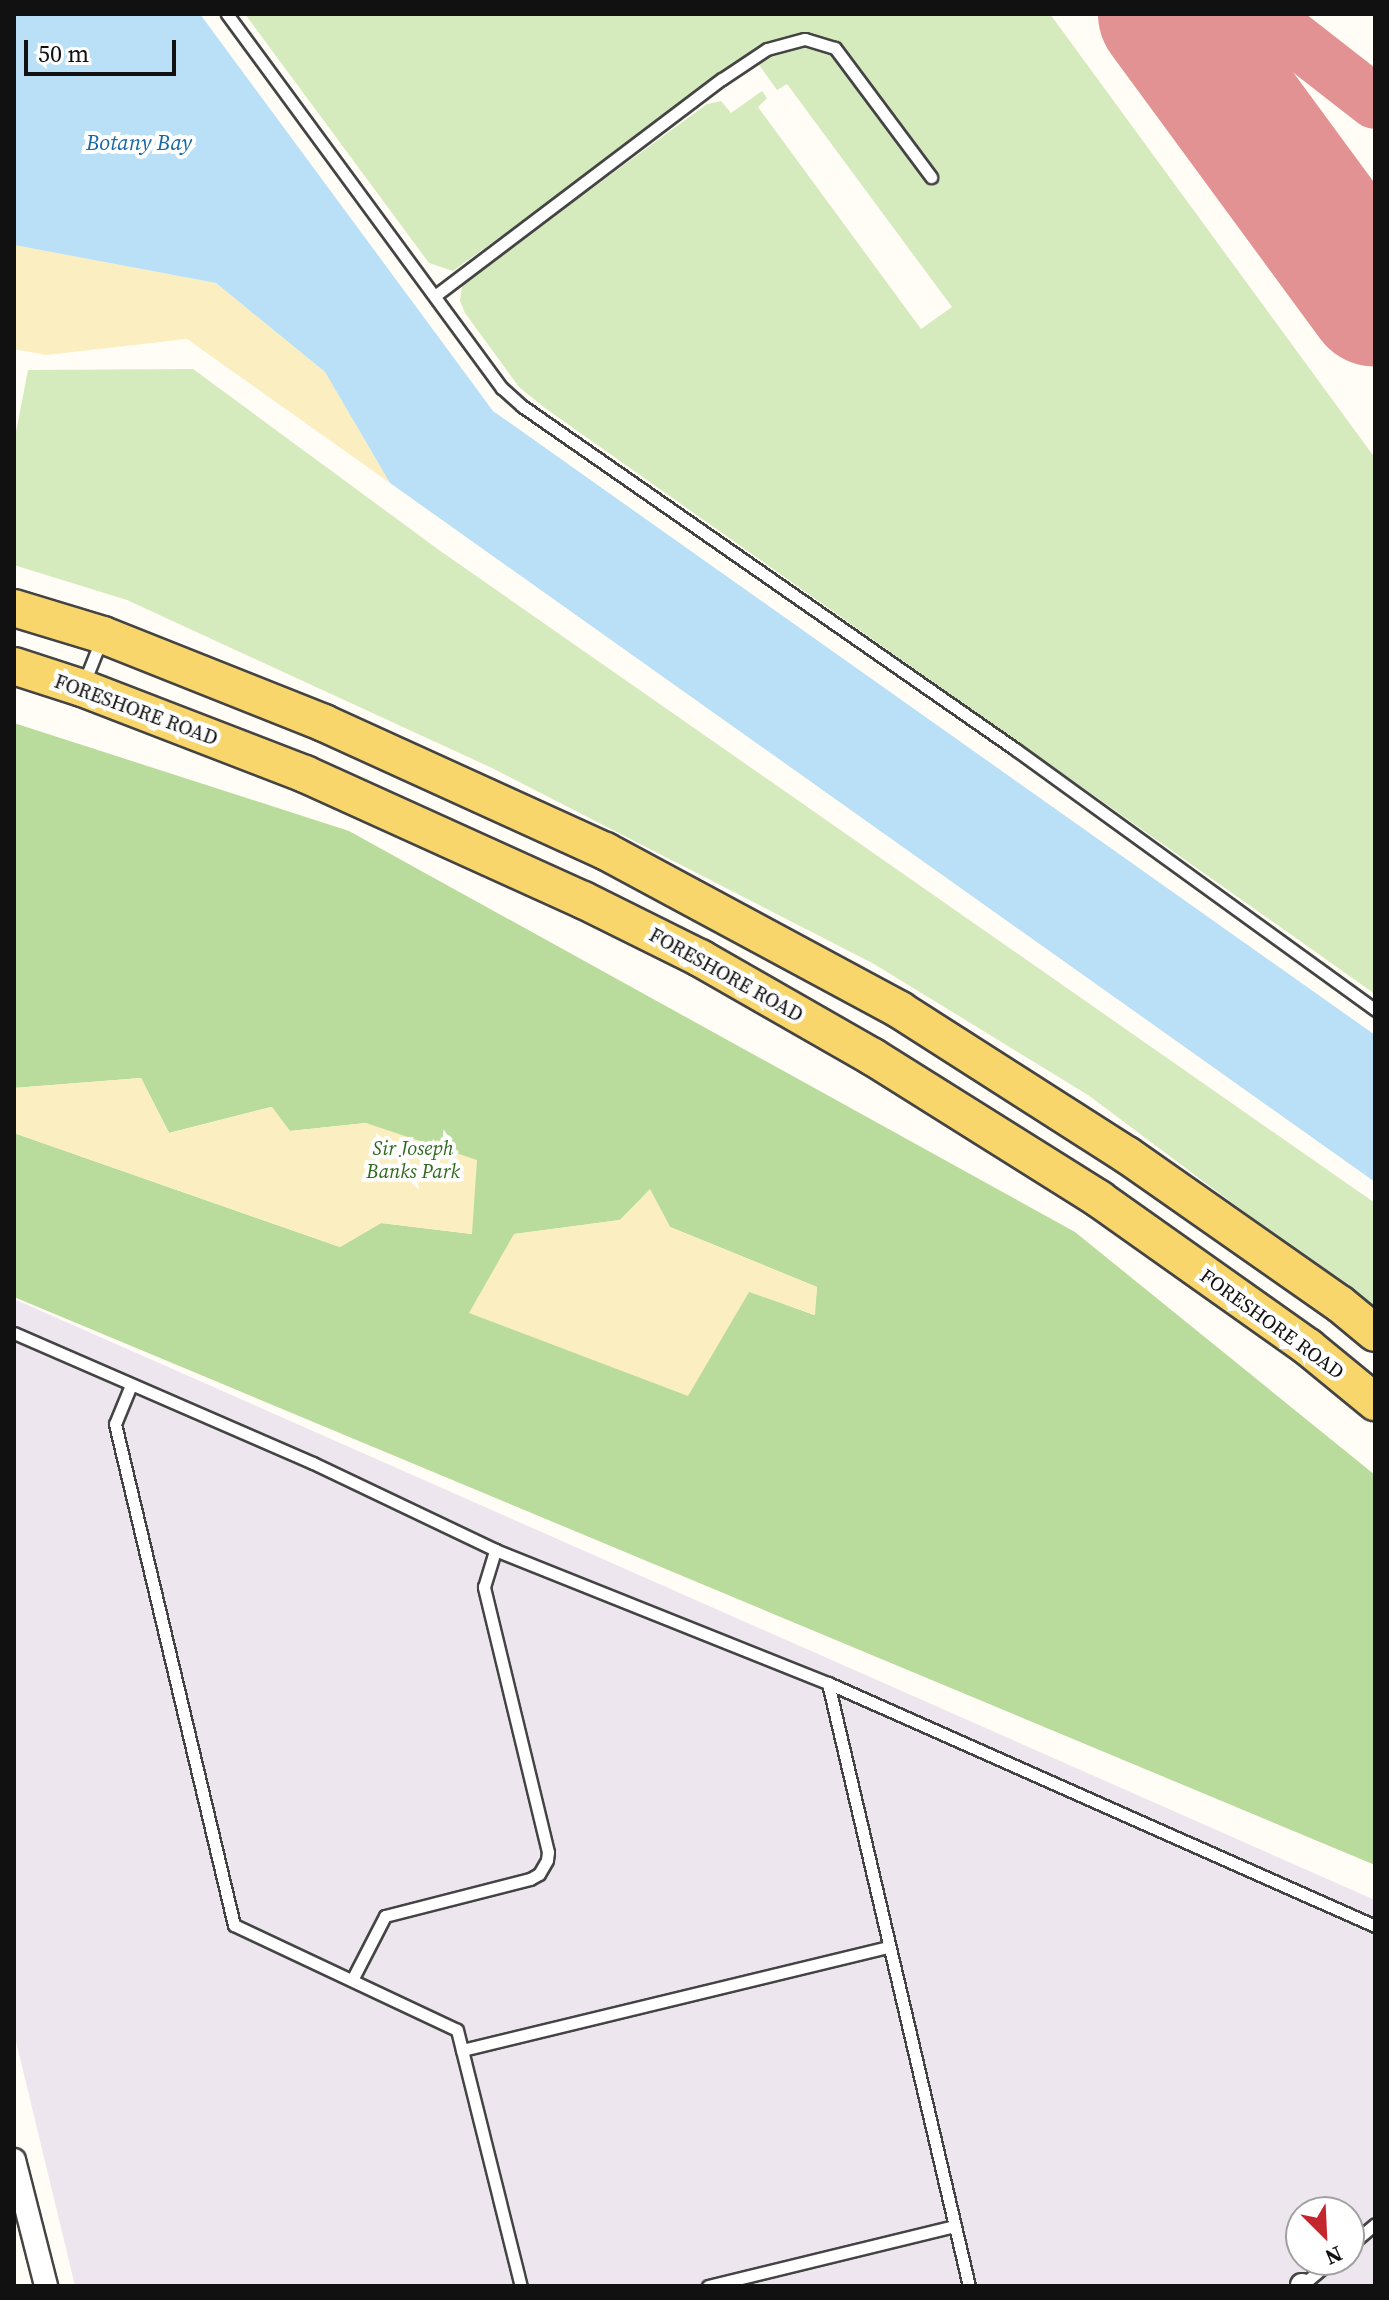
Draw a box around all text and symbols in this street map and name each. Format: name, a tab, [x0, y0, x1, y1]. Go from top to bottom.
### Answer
scale bar	[28, 24, 180, 74]
text: 50 m	[38, 37, 89, 70]
water label: Botany Bay	[86, 130, 192, 156]
street label: FORESHORE ROAD	[51, 669, 221, 751]
street label: FORESHORE ROAD	[645, 923, 807, 1027]
park label: Sir Joseph Banks Park	[366, 1136, 460, 1183]
street label: FORESHORE ROAD	[1195, 1264, 1349, 1384]
north arrow	[1285, 2196, 1365, 2276]
text: N	[1321, 2239, 1347, 2273]

